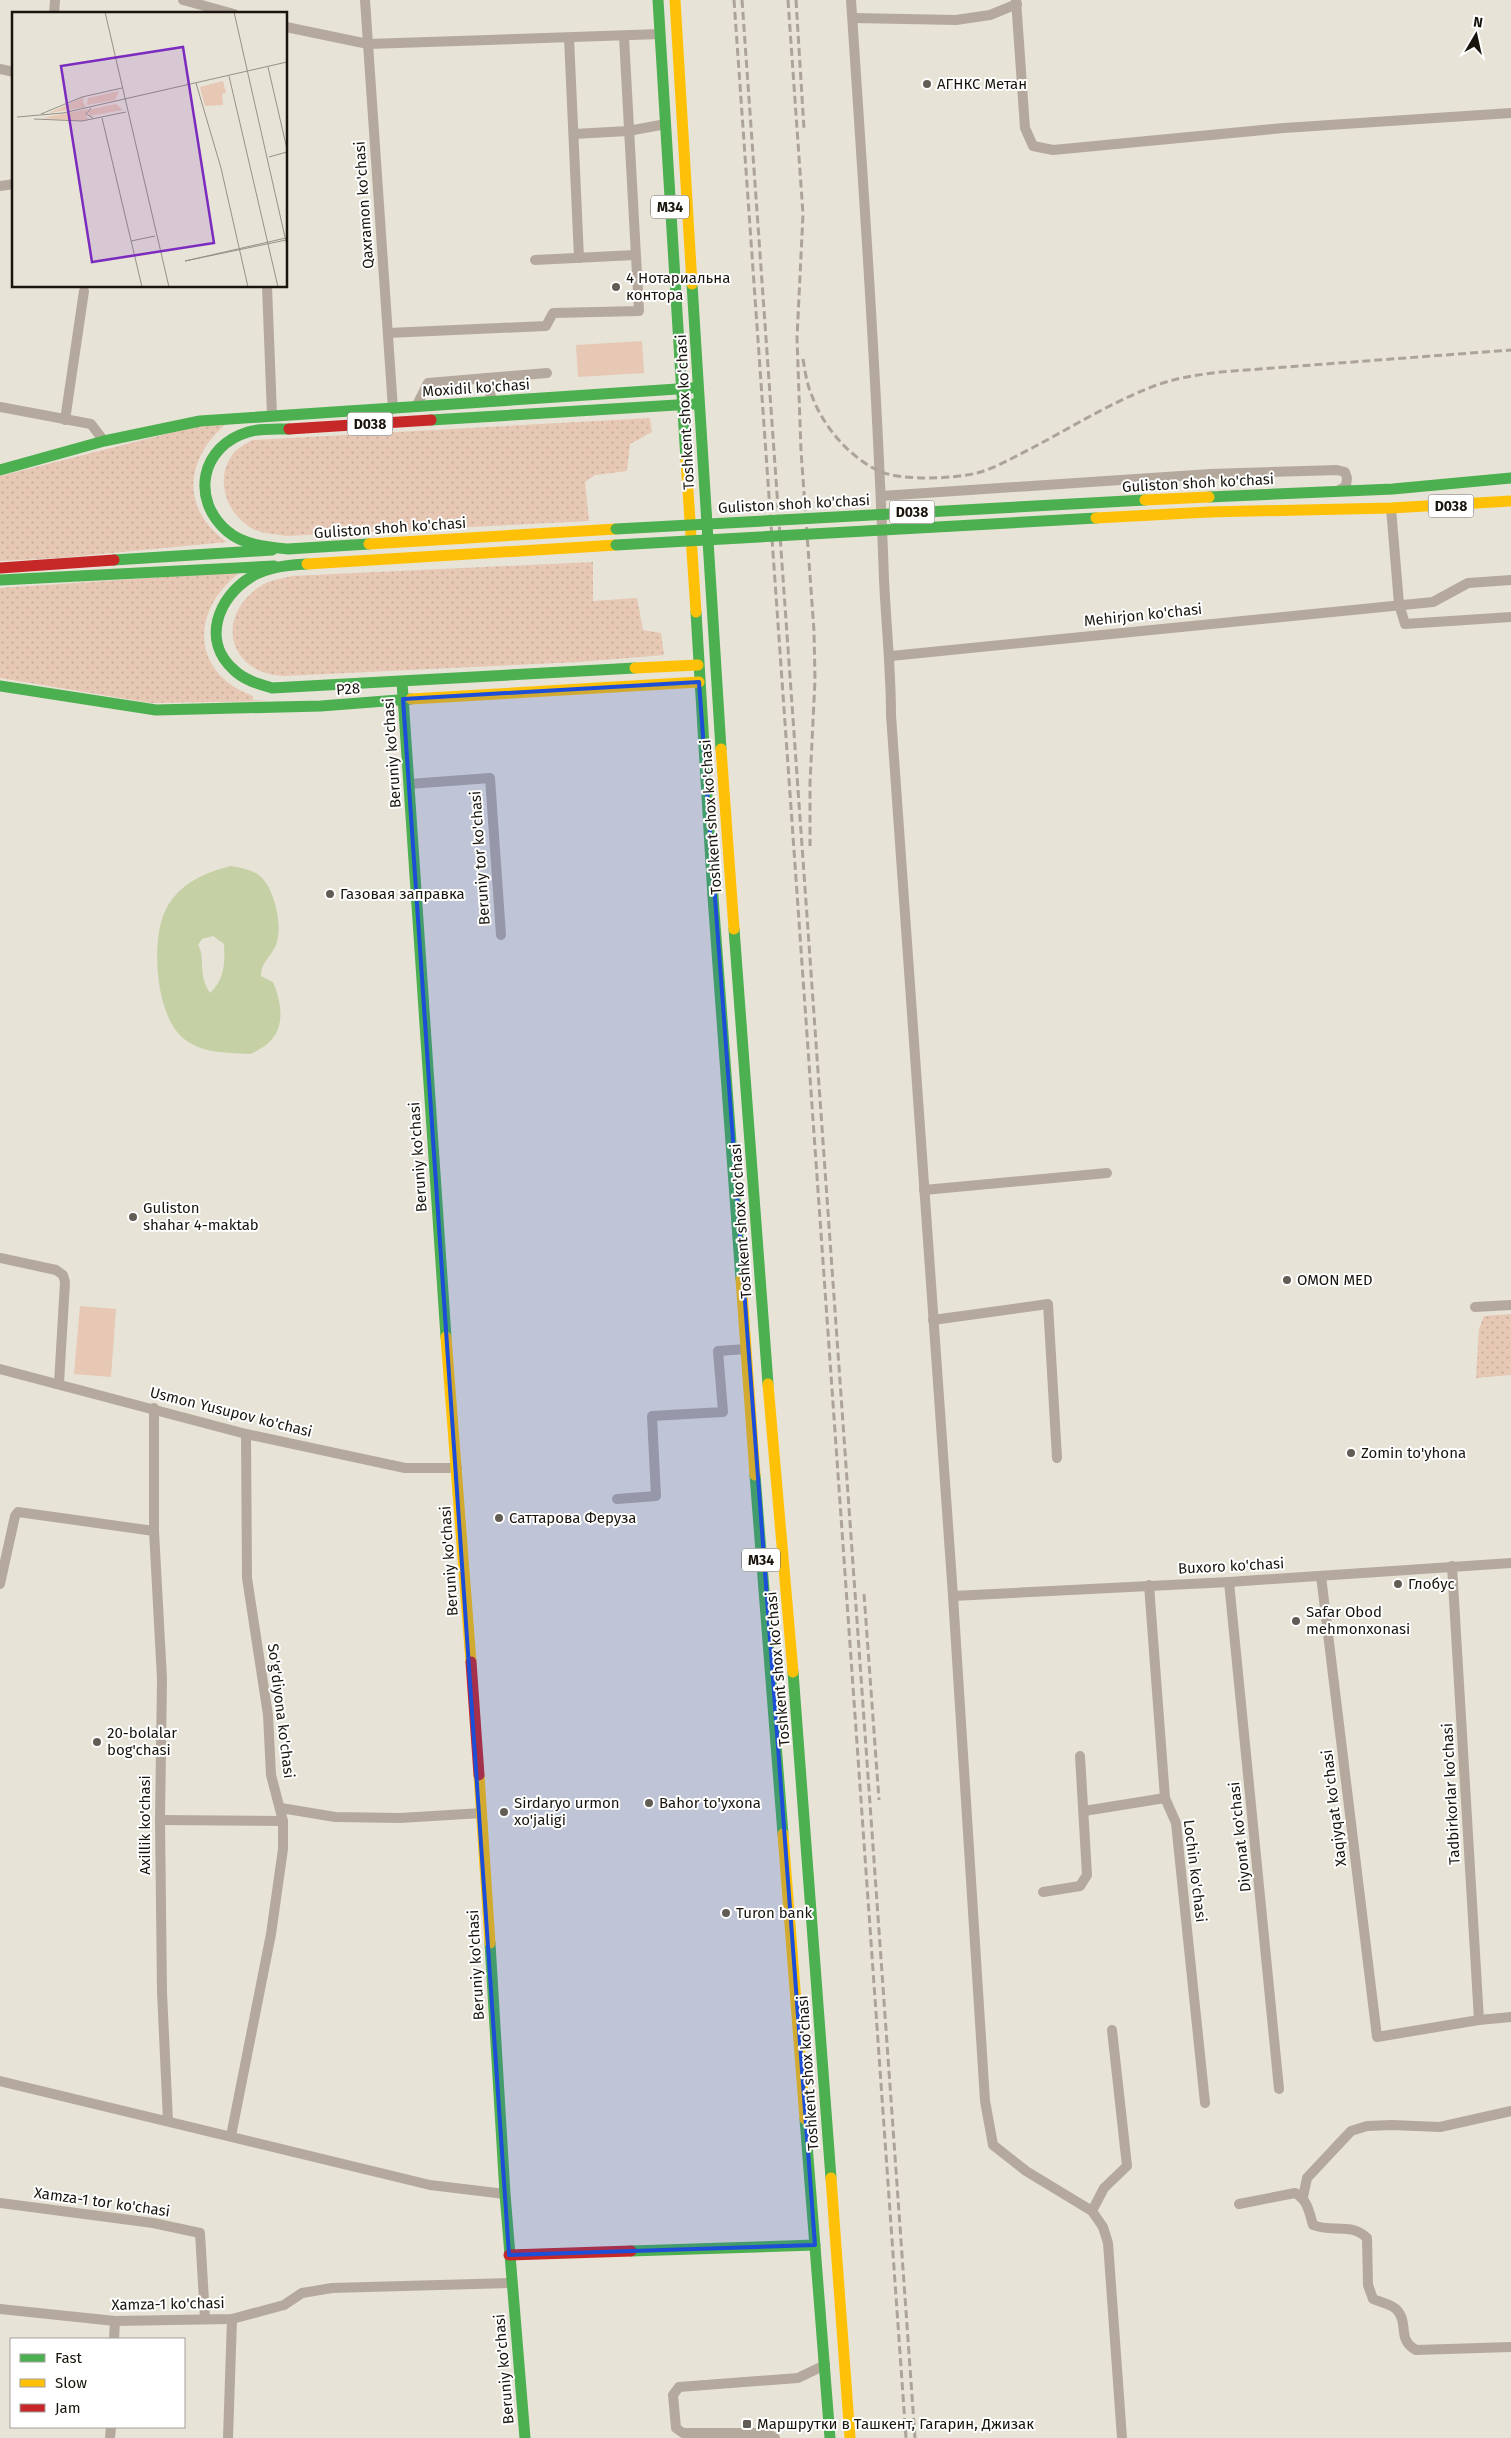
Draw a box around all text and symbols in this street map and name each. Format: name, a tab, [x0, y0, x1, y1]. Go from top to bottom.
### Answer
north arrow	[1451, 10, 1501, 60]
inset map	[12, 12, 288, 288]
text: N	[1472, 14, 1484, 32]
place label: АГНКС Метан	[937, 75, 1027, 93]
marker: АГНКС Метан	[921, 78, 933, 90]
street label: Qaxramon ko'chasi	[351, 141, 377, 269]
road number: M34	[651, 196, 689, 218]
place label: 4 Нотариальна контора	[626, 269, 730, 304]
marker: 4 Нотариальна контора	[610, 281, 622, 293]
street label: Toshkent shox ko'chasi	[672, 334, 698, 490]
street label: Moxidil ko'chasi	[422, 375, 530, 401]
road number: D038	[348, 412, 392, 436]
street label: Guliston shoh ko'chasi	[1121, 470, 1275, 496]
street label: Guliston shoh ko'chasi	[717, 491, 871, 517]
road number: D038	[1428, 494, 1474, 518]
road number: D038	[890, 501, 934, 524]
street label: Guliston shoh ko'chasi	[313, 514, 467, 542]
street label: Mehirjon ko'chasi	[1083, 600, 1203, 630]
street label: Р28	[335, 679, 361, 699]
street label: Beruniy ko'chasi	[379, 697, 405, 809]
street label: Toshkent shox ko'chasi	[697, 739, 725, 895]
street label: Beruniy tor ko'chasi	[466, 790, 494, 926]
place label: Газовая заправка	[340, 885, 465, 903]
marker: Газовая заправка	[324, 888, 336, 900]
street label: Beruniy ko'chasi	[405, 1101, 431, 1213]
street label: Toshkent shox ko'chasi	[727, 1143, 755, 1299]
place label: Guliston shahar 4-maktab	[143, 1199, 259, 1234]
marker: Guliston shahar 4-maktab	[127, 1211, 139, 1223]
place label: OMON MED	[1297, 1271, 1373, 1289]
marker: OMON MED	[1281, 1274, 1293, 1286]
street label: Usmon Yusupov ko'chasi	[148, 1383, 314, 1441]
place label: Zomin to'yhona	[1361, 1444, 1466, 1462]
marker: Zomin to'yhona	[1345, 1447, 1357, 1459]
street label: Beruniy ko'chasi	[436, 1505, 462, 1617]
place label: Саттарова Феруза	[509, 1509, 637, 1527]
marker: Саттарова Феруза	[493, 1512, 505, 1524]
road number: M34	[742, 1548, 780, 1572]
street label: Buxoro ko'chasi	[1177, 1554, 1285, 1578]
place label: Глобус	[1408, 1575, 1455, 1593]
marker: Глобус	[1392, 1578, 1404, 1590]
street label: Toshkent shox ko'chasi	[762, 1591, 794, 1747]
place label: Safar Obod mehmonxonasi	[1306, 1603, 1410, 1638]
marker: Safar Obod mehmonxonasi	[1290, 1615, 1302, 1627]
street label: So'g'diyona ko'chasi	[264, 1643, 298, 1779]
street label: Tadbirkorlar ko'chasi	[1438, 1723, 1464, 1865]
place label: 20-bolalar bog'chasi	[107, 1724, 177, 1759]
marker: 20-bolalar bog'chasi	[91, 1736, 103, 1748]
street label: Xaqiyqat ko'chasi	[1318, 1748, 1350, 1868]
street label: Axillik ko'chasi	[136, 1775, 154, 1875]
street label: Diyonat ko'chasi	[1225, 1781, 1255, 1893]
place label: Sirdaryo urmon xo'jaligi	[514, 1794, 620, 1829]
place label: Bahor to'yxona	[659, 1794, 761, 1812]
marker: Bahor to'yxona	[643, 1797, 655, 1809]
marker: Sirdaryo urmon xo'jaligi	[498, 1806, 510, 1818]
street label: Lochin ko'chasi	[1180, 1819, 1210, 1923]
place label: Turon bank	[736, 1904, 812, 1922]
marker: Turon bank	[720, 1907, 732, 1919]
street label: Beruniy ko'chasi	[464, 1909, 488, 2021]
street label: Toshkent shox ko'chasi	[794, 1995, 822, 2151]
street label: Xamza-1 tor ko'chasi	[33, 2184, 171, 2220]
street label: Xamza-1 ko'chasi	[111, 2294, 225, 2314]
street label: Beruniy ko'chasi	[490, 2313, 518, 2425]
legend	[10, 2338, 185, 2428]
text: Fast	[55, 2349, 82, 2367]
text: Slow	[55, 2374, 87, 2392]
text: Jam	[55, 2399, 81, 2417]
place label: Маршрутки в Ташкент, Гагарин, Джизак	[757, 2415, 1034, 2433]
marker: Маршрутки в Ташкент, Гагарин, Джизак	[741, 2418, 753, 2430]

